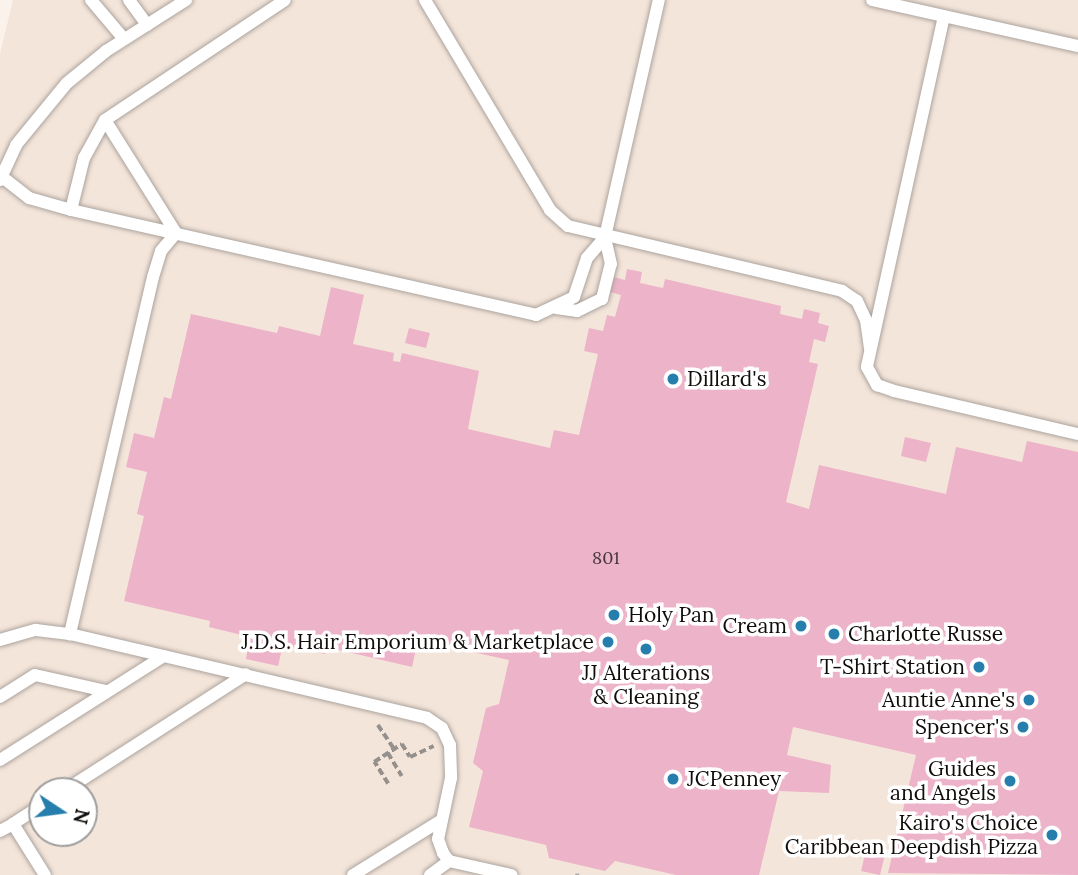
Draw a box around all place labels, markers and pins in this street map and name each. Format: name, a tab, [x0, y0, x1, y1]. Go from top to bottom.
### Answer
place label: Dillard's	[687, 366, 766, 392]
marker: Dillard's	[665, 371, 681, 387]
place label: Holy Pan	[628, 602, 715, 628]
marker: Holy Pan	[606, 607, 622, 623]
place label: Cream	[722, 613, 787, 639]
marker: Cream	[793, 618, 809, 634]
place label: Charlotte Russe	[848, 621, 1003, 647]
marker: Charlotte Russe	[826, 626, 842, 642]
place label: J.D.S. Hair Emporium & Marketplace	[241, 629, 594, 655]
marker: J.D.S. Hair Emporium & Marketplace	[600, 634, 616, 650]
marker: JJ Alterations & Cleaning	[638, 641, 654, 657]
place label: T-Shirt Station	[820, 654, 965, 680]
marker: T-Shirt Station	[971, 659, 987, 675]
place label: JJ Alterations & Cleaning	[582, 660, 710, 710]
place label: Auntie Anne's	[882, 687, 1015, 713]
marker: Auntie Anne's	[1021, 692, 1037, 708]
place label: Spencer's	[915, 714, 1009, 740]
marker: Spencer's	[1015, 719, 1031, 735]
place label: Guides and Angels	[890, 756, 996, 806]
place label: JCPenney	[687, 766, 781, 792]
marker: JCPenney	[665, 771, 681, 787]
marker: Guides and Angels	[1002, 773, 1018, 789]
place label: Kairo's Choice Caribbean Deepdish Pizza	[785, 810, 1038, 860]
marker: Kairo's Choice Caribbean Deepdish Pizza	[1044, 827, 1060, 843]

